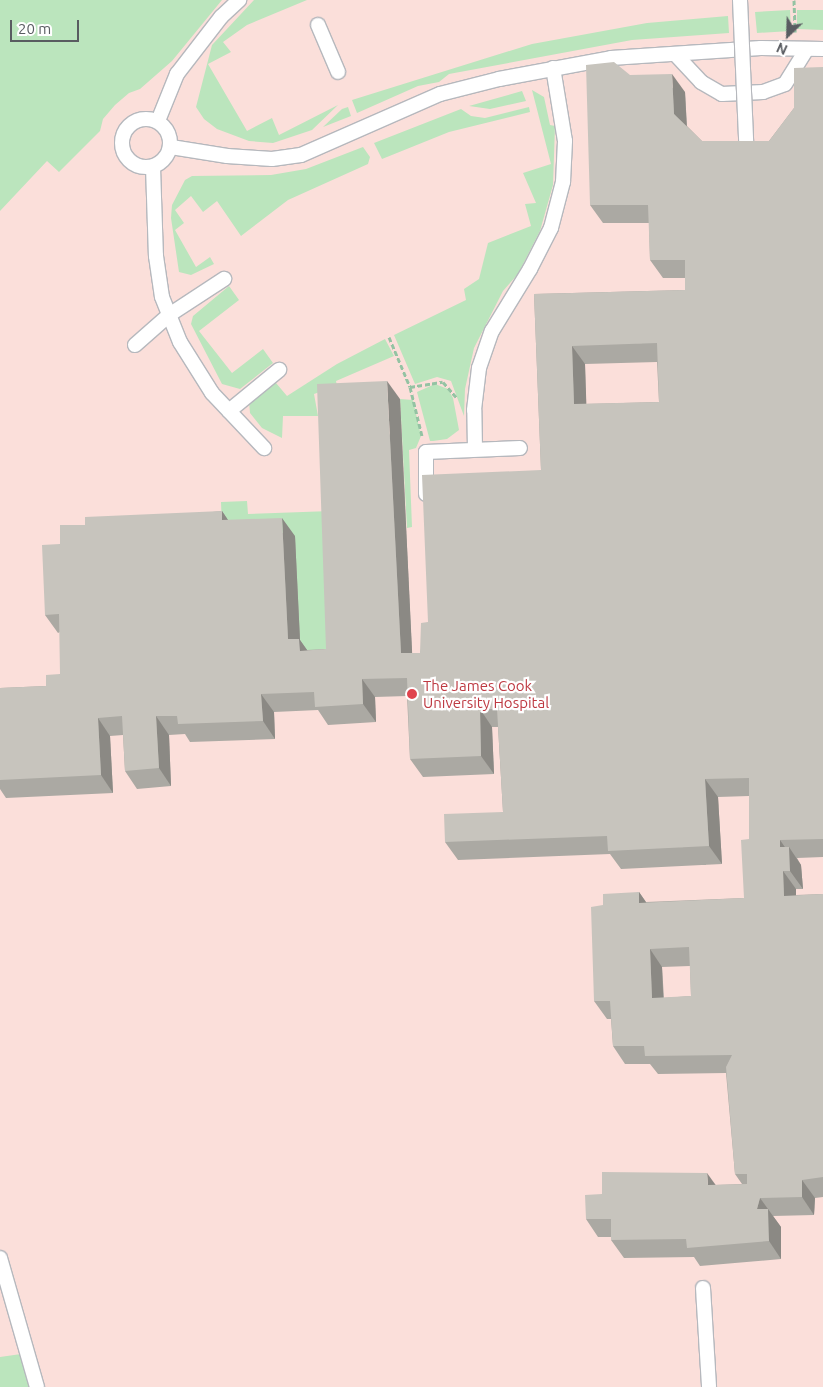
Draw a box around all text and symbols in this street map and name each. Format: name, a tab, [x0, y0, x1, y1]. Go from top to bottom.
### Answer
scale bar	[12, 10, 81, 42]
north arrow	[763, 10, 813, 60]
text: 20 m	[18, 20, 51, 37]
text: N	[774, 39, 790, 58]
place label: The James Cook University Hospital	[423, 676, 549, 711]
marker: The James Cook University Hospital	[405, 687, 419, 701]

